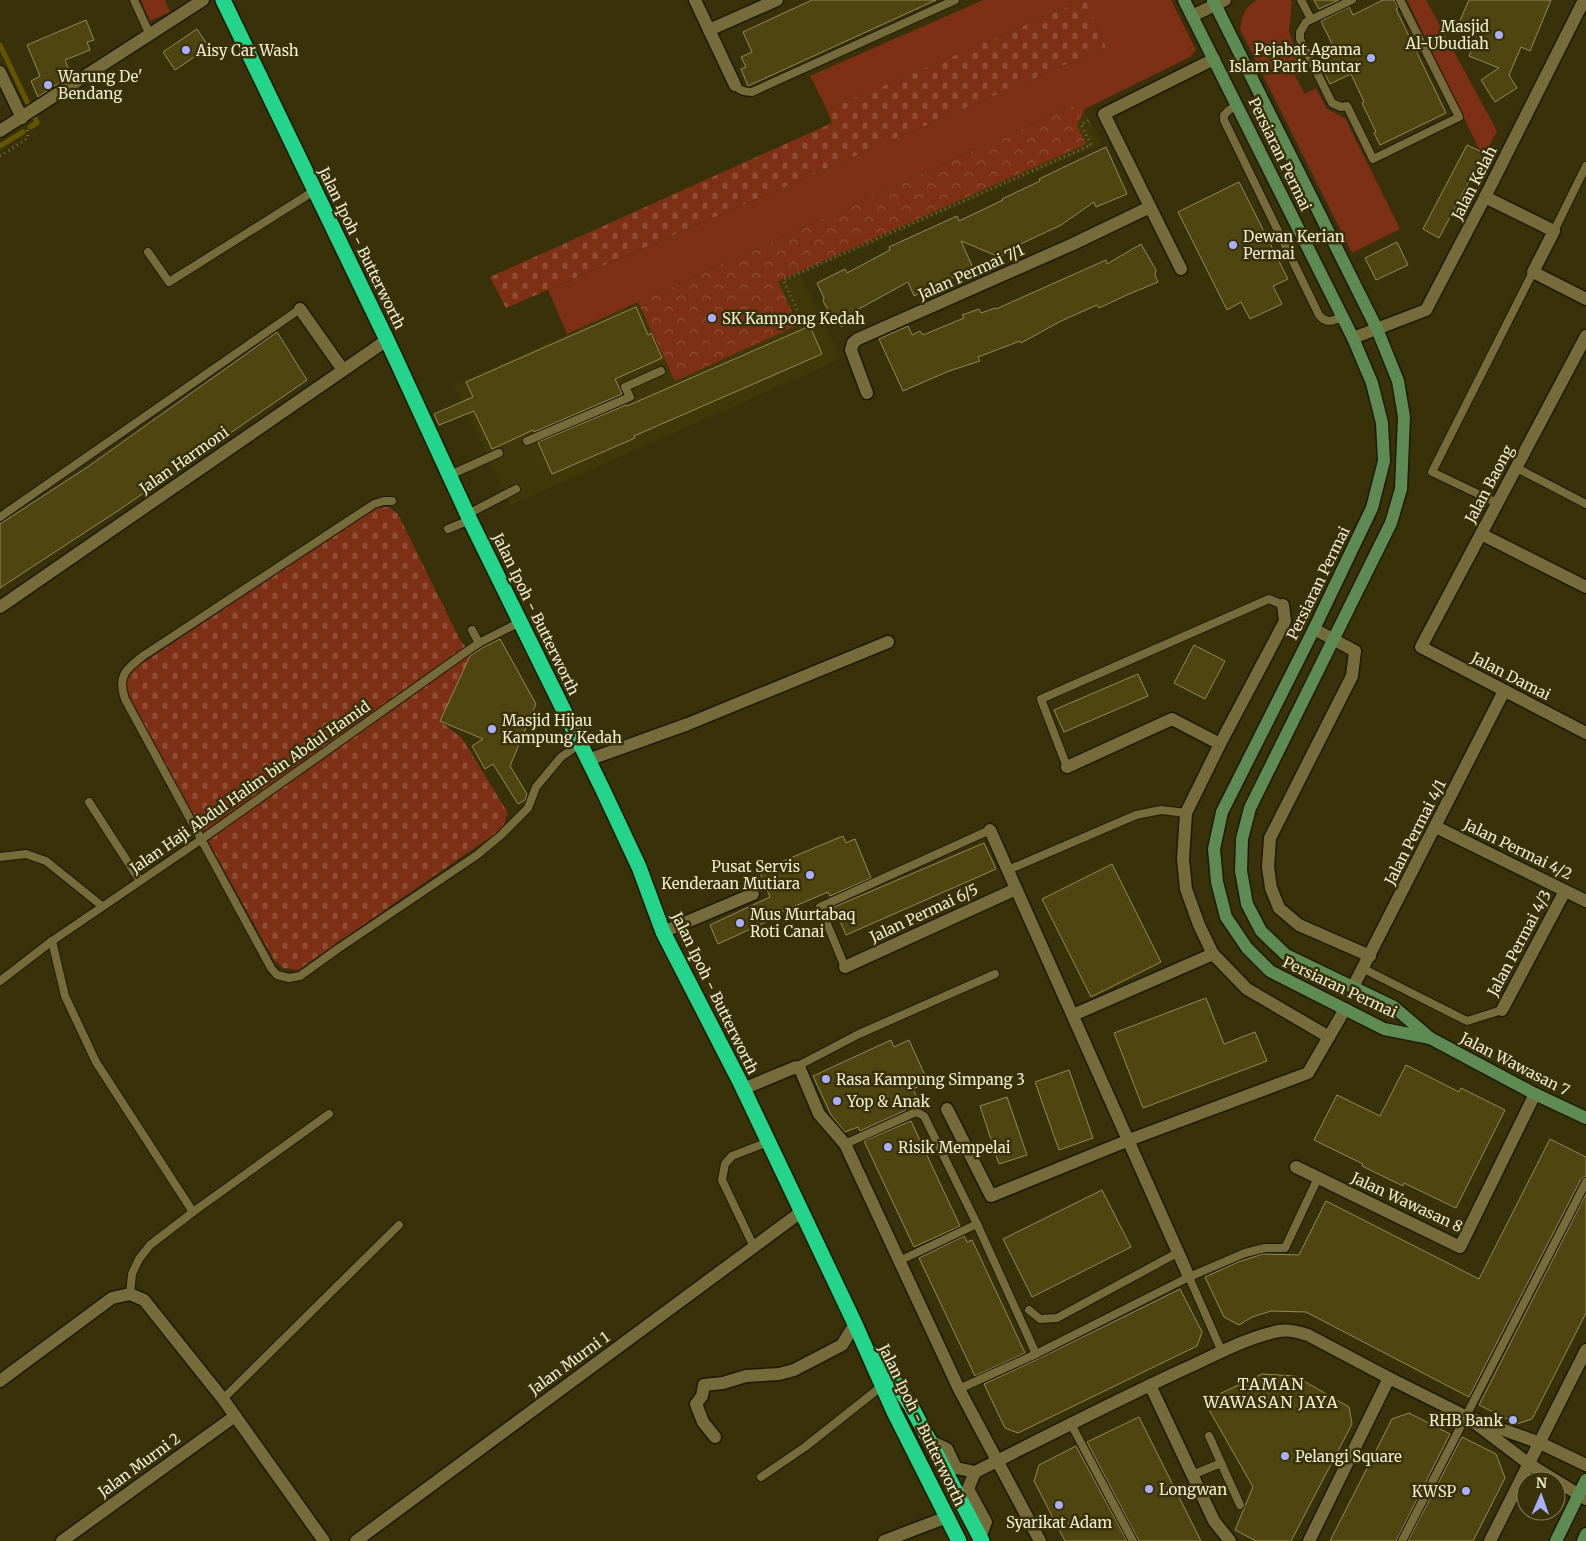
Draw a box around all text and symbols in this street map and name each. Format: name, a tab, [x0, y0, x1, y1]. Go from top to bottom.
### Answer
place label: Masjid Al-Ubudiah	[1404, 17, 1489, 53]
marker: Masjid Al-Ubudiah	[1493, 29, 1505, 41]
place label: Pejabat Agama Islam Parit Buntar	[1229, 40, 1361, 76]
place label: Aisy Car Wash	[195, 41, 299, 60]
marker: Aisy Car Wash	[180, 44, 192, 56]
marker: Pejabat Agama Islam Parit Buntar	[1365, 52, 1377, 64]
place label: Warung De' Bendang	[57, 67, 143, 103]
marker: Warung De' Bendang	[42, 79, 54, 91]
street label: Persiaran Permai	[1244, 94, 1316, 214]
street label: Jalan Kelah	[1447, 143, 1501, 224]
street label: Jalan Ipoh - Butterworth	[314, 163, 410, 332]
place label: Dewan Kerian Permai	[1243, 227, 1345, 263]
marker: Dewan Kerian Permai	[1227, 239, 1239, 251]
street label: Jalan Permai 7/1	[914, 240, 1027, 304]
place label: SK Kampong Kedah	[722, 309, 865, 328]
marker: SK Kampong Kedah	[706, 312, 718, 324]
street label: Jalan Harmoni	[135, 422, 232, 498]
street label: Jalan Baong	[1460, 442, 1517, 527]
street label: Persiaran Permai	[1282, 523, 1354, 643]
street label: Jalan Ipoh - Butterworth	[488, 529, 584, 698]
street label: Jalan Damai	[1467, 647, 1554, 704]
street label: Jalan Haji Abdul Halim bin Abdul Hamid	[125, 696, 374, 878]
place label: Masjid Hijau Kampung Kedah	[502, 711, 622, 747]
marker: Masjid Hijau Kampung Kedah	[486, 723, 498, 735]
street label: Jalan Permai 4/1	[1380, 776, 1450, 889]
street label: Jalan Permai 4/2	[1460, 814, 1575, 883]
place label: Pusat Servis Kenderaan Mutiara	[661, 857, 800, 893]
marker: Pusat Servis Kenderaan Mutiara	[804, 869, 816, 881]
street label: Jalan Permai 6/5	[866, 880, 981, 947]
street label: Jalan Permai 4/3	[1482, 887, 1555, 1000]
place label: Mus Murtabaq Roti Canai	[750, 905, 855, 941]
street label: Jalan Ipoh - Butterworth	[667, 908, 763, 1077]
marker: Mus Murtabaq Roti Canai	[734, 917, 746, 929]
street label: Persiaran Permai	[1280, 952, 1400, 1022]
street label: Jalan Wawasan 7	[1456, 1028, 1573, 1100]
place label: Rasa Kampung Simpang 3	[836, 1070, 1025, 1089]
marker: Rasa Kampung Simpang 3	[820, 1073, 832, 1085]
place label: Yop & Anak	[846, 1092, 930, 1111]
marker: Yop & Anak	[831, 1095, 843, 1107]
place label: Risik Mempelai	[898, 1138, 1011, 1157]
marker: Risik Mempelai	[882, 1141, 894, 1153]
street label: Jalan Wawasan 8	[1347, 1167, 1466, 1236]
street label: Jalan Murni 1	[524, 1327, 613, 1399]
street label: Jalan Ipoh - Butterworth	[874, 1340, 970, 1509]
district label: TAMAN WAWASAN JAYA	[1202, 1374, 1339, 1412]
place label: RHB Bank	[1429, 1411, 1503, 1430]
marker: RHB Bank	[1507, 1414, 1519, 1426]
street label: Jalan Murni 2	[93, 1429, 184, 1502]
place label: Pelangi Square	[1295, 1447, 1402, 1466]
marker: Pelangi Square	[1279, 1450, 1291, 1462]
north arrow	[1516, 1471, 1566, 1521]
text: N	[1536, 1474, 1547, 1492]
place label: Longwan	[1159, 1480, 1227, 1499]
place label: KWSP	[1412, 1482, 1456, 1501]
marker: Longwan	[1143, 1483, 1155, 1495]
marker: KWSP	[1460, 1485, 1472, 1497]
marker: Syarikat Adam	[1053, 1499, 1065, 1511]
place label: Syarikat Adam	[1006, 1513, 1112, 1532]

